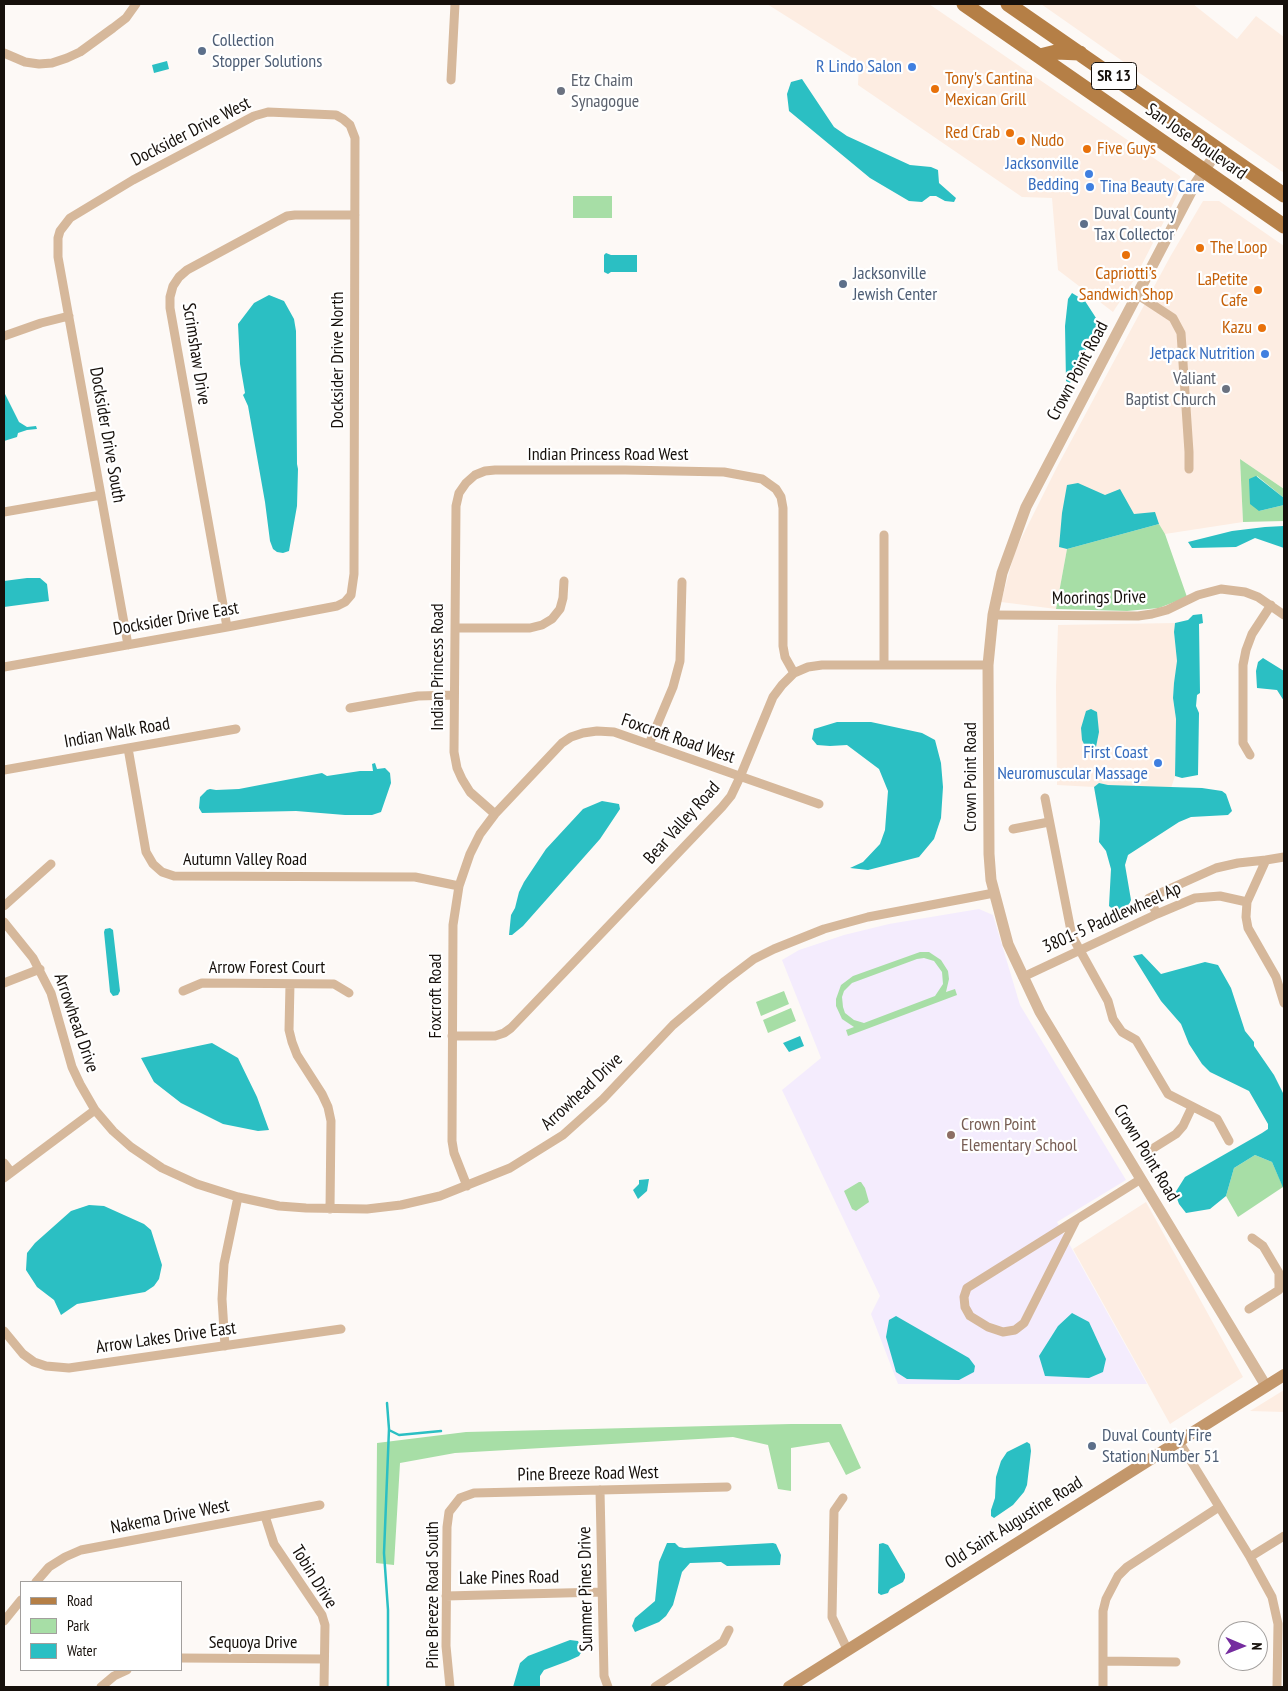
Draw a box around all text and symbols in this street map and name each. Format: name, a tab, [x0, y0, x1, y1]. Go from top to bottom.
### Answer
place label: Collection Stopper Solutions	[212, 30, 322, 72]
marker: Collection Stopper Solutions	[196, 45, 208, 57]
place label: R Lindo Salon	[816, 56, 902, 78]
marker: R Lindo Salon	[906, 61, 918, 73]
road number: SR 13	[1092, 62, 1136, 90]
place label: Tony's Cantina Mexican Grill	[945, 68, 1033, 110]
place label: Etz Chaim Synagogue	[571, 70, 639, 112]
marker: Tony's Cantina Mexican Grill	[929, 83, 941, 95]
marker: Etz Chaim Synagogue	[555, 85, 567, 97]
street label: Docksider Drive West	[128, 93, 254, 171]
street label: San Jose Boulevard	[1141, 99, 1251, 185]
place label: Red Crab	[945, 122, 1000, 144]
marker: Red Crab	[1004, 127, 1016, 139]
place label: Nudo	[1031, 130, 1064, 152]
marker: Nudo	[1015, 135, 1027, 147]
place label: Five Guys	[1097, 138, 1156, 160]
marker: Five Guys	[1081, 143, 1093, 155]
place label: Jacksonville Bedding	[1006, 153, 1079, 195]
marker: Jacksonville Bedding	[1083, 168, 1095, 180]
place label: Tina Beauty Care	[1100, 176, 1205, 198]
marker: Tina Beauty Care	[1084, 181, 1096, 193]
place label: Duval County Tax Collector	[1094, 203, 1176, 245]
marker: Duval County Tax Collector	[1078, 218, 1090, 230]
place label: The Loop	[1210, 237, 1267, 259]
marker: The Loop	[1194, 242, 1206, 254]
marker: Capriotti’s Sandwich Shop	[1120, 249, 1132, 261]
place label: Jacksonville Jewish Center	[853, 263, 937, 306]
place label: Capriotti’s Sandwich Shop	[1079, 263, 1173, 306]
place label: LaPetite Cafe	[1197, 269, 1248, 312]
marker: Jacksonville Jewish Center	[837, 278, 849, 290]
marker: LaPetite Cafe	[1252, 284, 1264, 296]
street label: Docksider Drive North	[327, 292, 349, 428]
street label: Scrimshaw Drive	[177, 301, 215, 407]
place label: Kazu	[1222, 317, 1252, 339]
street label: Crown Point Road	[1043, 318, 1113, 424]
marker: Kazu	[1256, 322, 1268, 334]
place label: Jetpack Nutrition	[1150, 343, 1255, 365]
marker: Jetpack Nutrition	[1259, 348, 1271, 360]
street label: Docksider Drive South	[84, 366, 130, 504]
place label: Valiant Baptist Church	[1126, 368, 1216, 410]
marker: Valiant Baptist Church	[1220, 383, 1232, 395]
street label: Indian Princess Road West	[527, 444, 689, 466]
street label: Moorings Drive	[1052, 586, 1146, 610]
street label: Docksider Drive East	[112, 597, 240, 641]
street label: Indian Princess Road	[427, 603, 449, 731]
street label: Foxcroft Road West	[618, 709, 738, 769]
street label: Indian Walk Road	[62, 713, 172, 753]
street label: Crown Point Road	[960, 722, 982, 832]
place label: First Coast Neuromuscular Massage	[997, 742, 1148, 784]
marker: First Coast Neuromuscular Massage	[1152, 757, 1164, 769]
street label: Bear Valley Road	[639, 777, 725, 869]
street label: Autumn Valley Road	[183, 849, 307, 871]
street label: 3801-5 Paddlewheel Ap	[1040, 878, 1184, 958]
street label: Foxcroft Road	[425, 954, 447, 1038]
street label: Arrow Forest Court	[209, 957, 325, 979]
street label: Arrowhead Drive	[49, 971, 103, 1075]
street label: Arrowhead Drive	[537, 1049, 627, 1135]
street label: Crown Point Road	[1109, 1100, 1183, 1206]
place label: Crown Point Elementary School	[961, 1114, 1077, 1156]
marker: Crown Point Elementary School	[945, 1129, 957, 1141]
street label: Arrow Lakes Drive East	[94, 1317, 238, 1359]
place label: Duval County Fire Station Number 51	[1102, 1425, 1220, 1468]
marker: Duval County Fire Station Number 51	[1086, 1440, 1098, 1452]
street label: Pine Breeze Road West	[517, 1462, 659, 1486]
street label: Old Saint Augustine Road	[941, 1472, 1087, 1574]
street label: Nakema Drive West	[109, 1495, 231, 1539]
street label: Pine Breeze Road South	[422, 1521, 444, 1669]
street label: Summer Pines Drive	[574, 1526, 598, 1652]
street label: Tobin Drive	[286, 1542, 342, 1612]
street label: Lake Pines Road	[459, 1566, 559, 1590]
legend	[20, 1581, 182, 1671]
text: Road	[67, 1591, 93, 1610]
text: Park	[67, 1616, 89, 1635]
north arrow	[1218, 1621, 1268, 1671]
street label: Sequoya Drive	[209, 1632, 297, 1654]
text: Water	[67, 1641, 97, 1660]
text: N	[1248, 1642, 1266, 1650]

